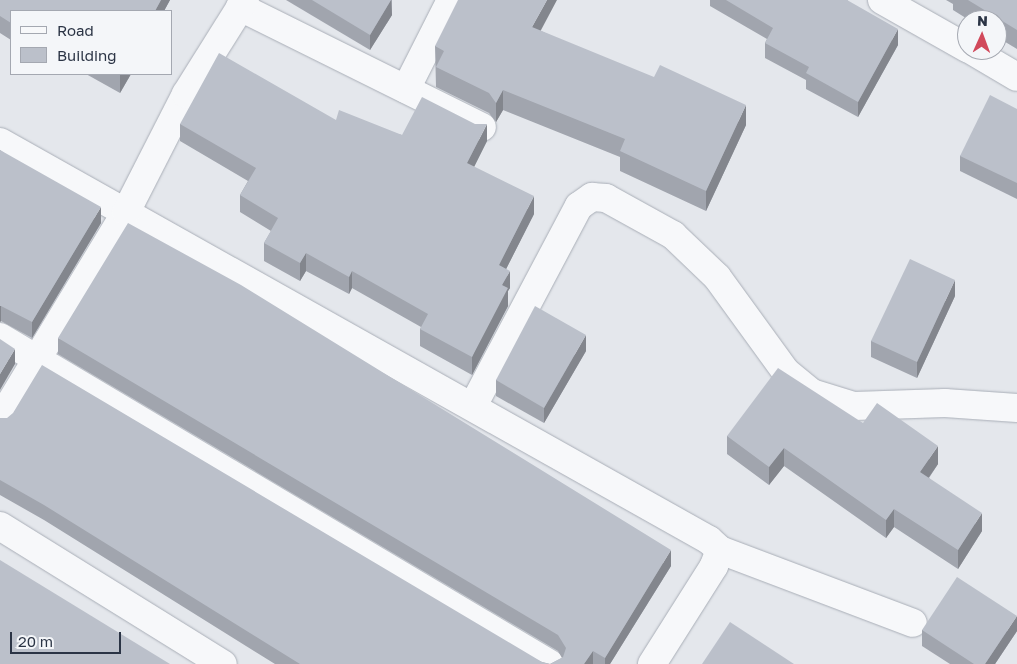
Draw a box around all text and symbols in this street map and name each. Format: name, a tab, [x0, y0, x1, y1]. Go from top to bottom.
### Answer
legend	[10, 10, 172, 75]
north arrow	[957, 10, 1007, 60]
text: N	[977, 12, 988, 29]
text: Road	[57, 21, 94, 39]
text: Building	[57, 46, 117, 64]
scale bar	[12, 622, 124, 654]
text: 20 m	[18, 632, 53, 650]

